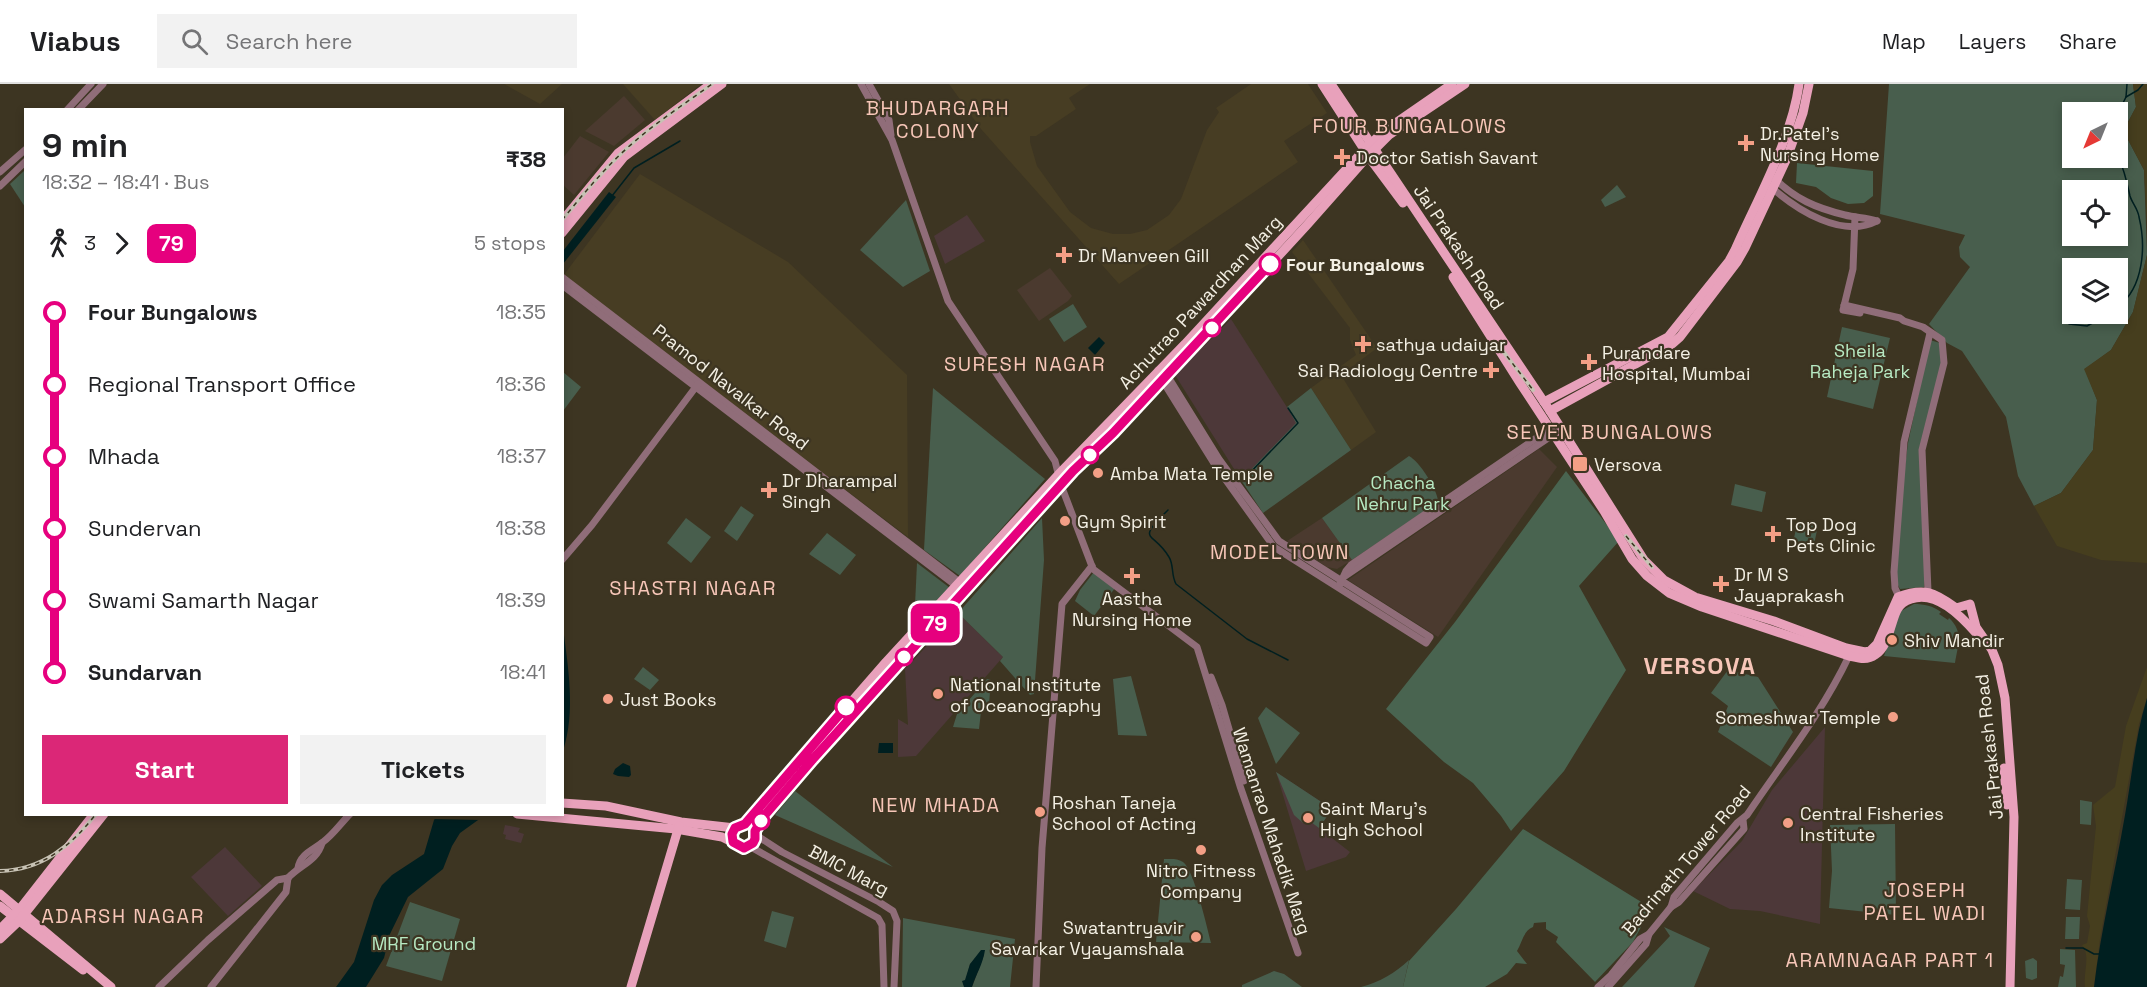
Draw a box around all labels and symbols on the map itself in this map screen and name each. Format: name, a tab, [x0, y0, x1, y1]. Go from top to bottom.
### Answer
district label: BHUDARGARH COLONY	[866, 95, 1010, 144]
north arrow	[2062, 102, 2128, 168]
district label: FOUR BUNGALOWS	[1312, 113, 1508, 139]
place label: Dr.Patel's Nursing Home	[1760, 122, 1880, 166]
marker: Dr.Patel's Nursing Home	[1737, 134, 1755, 152]
place label: Doctor Satish Savant	[1356, 146, 1538, 169]
marker: Doctor Satish Savant	[1333, 148, 1351, 166]
street label: Jai Prakash Road	[1409, 180, 1509, 314]
street label: Achutrao Pawardhan Marg	[1113, 210, 1287, 394]
place label: Dr Manveen Gill	[1078, 244, 1209, 267]
marker: Dr Manveen Gill	[1055, 246, 1073, 264]
marker: Four Bungalows	[1259, 253, 1281, 275]
place label: Four Bungalows	[1286, 253, 1425, 276]
street label: Pramod Navalkar Road	[648, 319, 814, 455]
unlabelled marker	[1203, 319, 1221, 337]
place label: sathya udaiyar	[1376, 333, 1506, 356]
marker: sathya udaiyar	[1354, 335, 1372, 353]
park label: Sheila Raheja Park	[1810, 339, 1910, 383]
place label: Purandare Hospital, Mumbai	[1602, 341, 1750, 385]
district label: SURESH NAGAR	[944, 351, 1106, 377]
marker: Purandare Hospital, Mumbai	[1580, 353, 1598, 371]
place label: Sai Radiology Centre	[1298, 359, 1478, 382]
marker: Sai Radiology Centre	[1482, 361, 1500, 379]
district label: SEVEN BUNGALOWS	[1506, 419, 1714, 445]
unlabelled marker	[1081, 446, 1099, 464]
place label: Versova	[1594, 453, 1662, 476]
marker: Versova	[1571, 455, 1589, 473]
place label: Amba Mata Temple	[1110, 462, 1273, 485]
marker: Amba Mata Temple	[1091, 466, 1105, 480]
place label: Dr Dharampal Singh	[782, 469, 897, 513]
park label: Chacha Nehru Park	[1356, 471, 1450, 515]
marker: Dr Dharampal Singh	[760, 481, 778, 499]
place label: Gym Spirit	[1077, 510, 1167, 533]
place label: Top Dog Pets Clinic	[1786, 513, 1876, 557]
marker: Gym Spirit	[1058, 514, 1072, 528]
marker: Top Dog Pets Clinic	[1764, 525, 1782, 543]
district label: MODEL TOWN	[1210, 539, 1350, 565]
place label: Dr M S Jayaprakash	[1734, 563, 1844, 607]
marker: Aastha Nursing Home	[1123, 567, 1141, 585]
district label: SHASTRI NAGAR	[609, 575, 777, 601]
marker: Dr M S Jayaprakash	[1712, 575, 1730, 593]
place label: Aastha Nursing Home	[1072, 587, 1192, 631]
line badge: 79	[908, 604, 962, 642]
place label: Shiv Mandir	[1904, 629, 2005, 652]
marker: Shiv Mandir	[1885, 633, 1899, 647]
unlabelled marker	[895, 648, 913, 666]
district label: VERSOVA	[1643, 650, 1757, 681]
place label: National Institute of Oceanography	[950, 673, 1101, 717]
street label: Jai Prakash Road	[1970, 673, 2008, 821]
marker: National Institute of Oceanography	[931, 687, 945, 701]
place label: Just Books	[620, 688, 717, 711]
marker: Just Books	[601, 692, 615, 706]
unlabelled marker	[835, 696, 857, 718]
place label: Someshwar Temple	[1715, 706, 1881, 729]
marker: Someshwar Temple	[1886, 710, 1900, 724]
street label: Wamanrao Mahadik Marg	[1228, 725, 1316, 937]
street label: Badrinath Tower Road	[1616, 780, 1756, 940]
place label: Roshan Taneja School of Acting	[1052, 791, 1196, 835]
district label: NEW MHADA	[871, 792, 1001, 818]
place label: Saint Mary's High School	[1320, 797, 1427, 841]
place label: Central Fisheries Institute	[1800, 802, 1944, 846]
marker: Roshan Taneja School of Acting	[1033, 805, 1047, 819]
marker: Saint Mary's High School	[1301, 811, 1315, 825]
unlabelled marker	[752, 812, 770, 830]
marker: Central Fisheries Institute	[1781, 816, 1795, 830]
street label: BMC Marg	[805, 839, 893, 901]
marker: Nitro Fitness Company	[1194, 843, 1208, 857]
place label: Nitro Fitness Company	[1146, 859, 1256, 903]
district label: JOSEPH PATEL WADI	[1863, 877, 1987, 926]
district label: ADARSH NAGAR	[41, 903, 205, 929]
place label: Swatantryavir Savarkar Vyayamshala	[991, 916, 1184, 960]
marker: Swatantryavir Savarkar Vyayamshala	[1189, 930, 1203, 944]
park label: MRF Ground	[372, 932, 476, 955]
district label: ARAMNAGAR PART 1	[1785, 947, 1995, 973]

